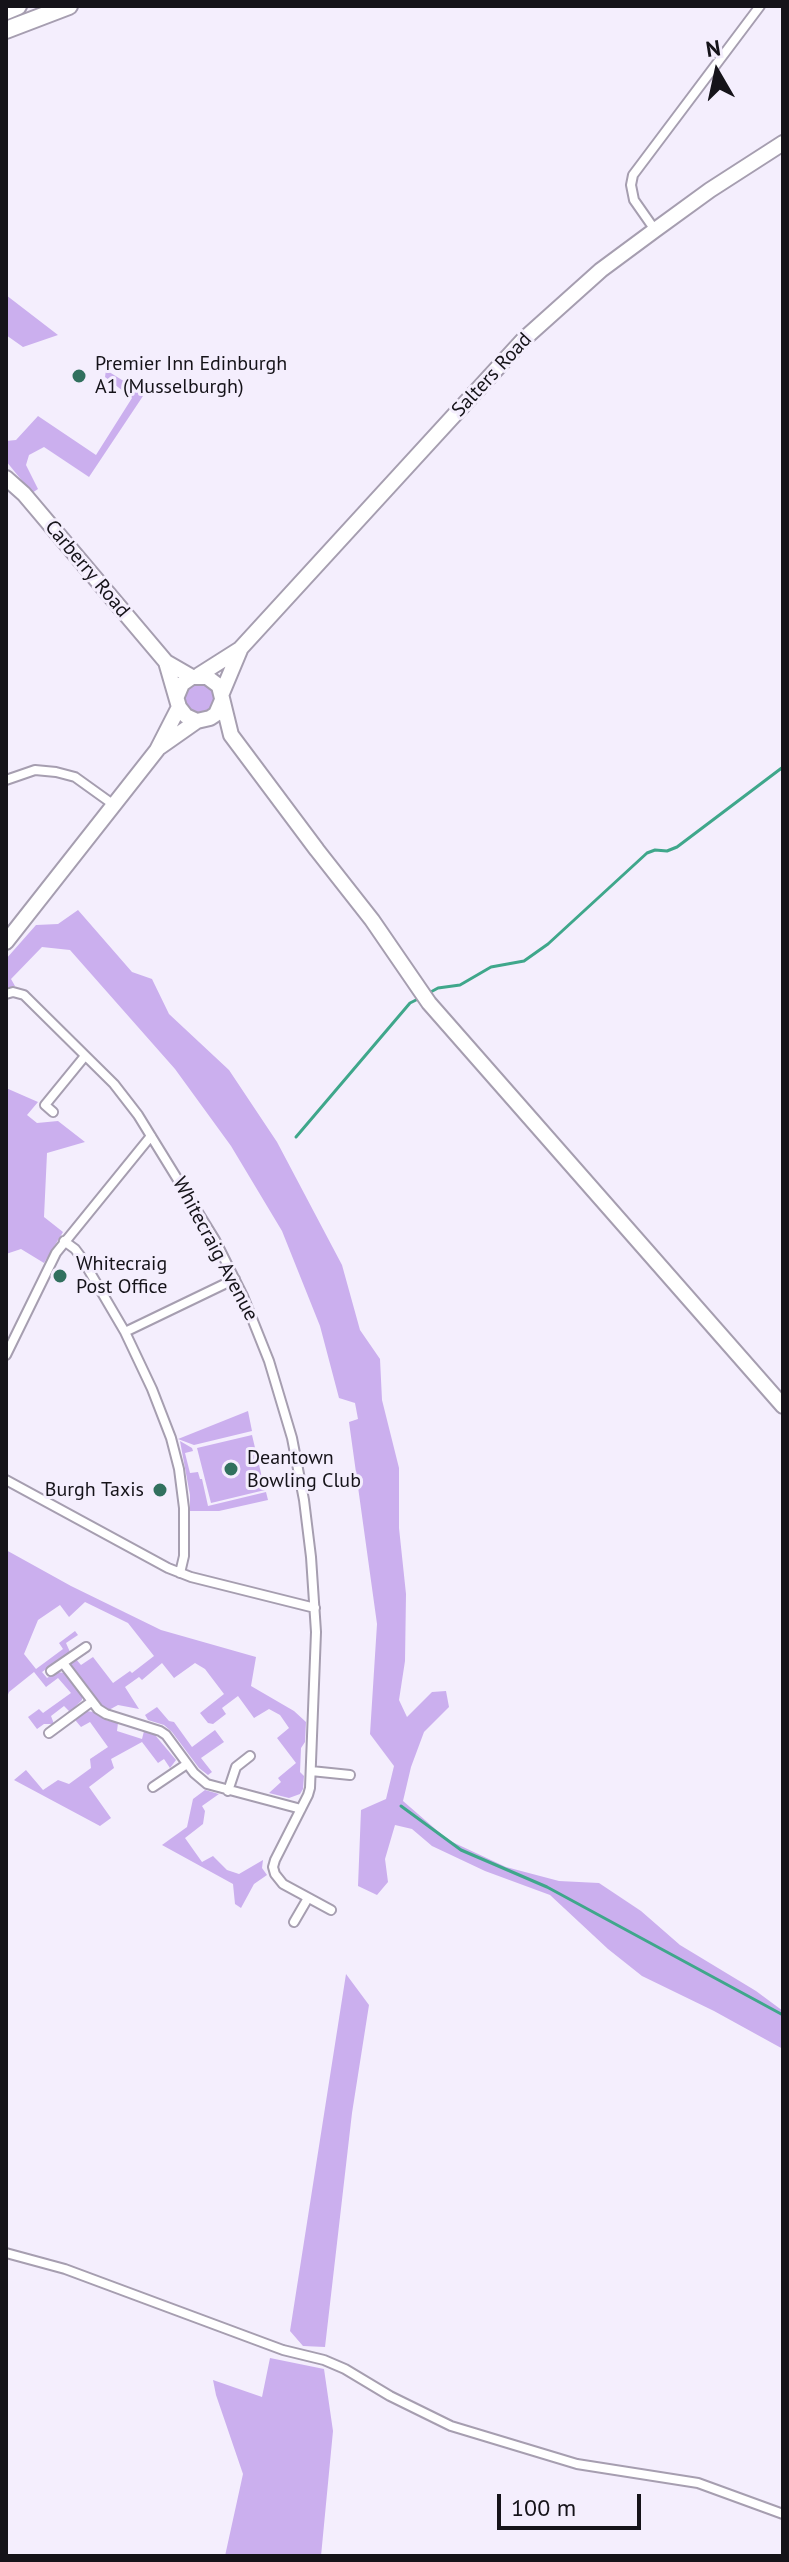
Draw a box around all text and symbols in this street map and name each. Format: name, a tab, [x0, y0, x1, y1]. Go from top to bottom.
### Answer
north arrow	[677, 32, 757, 112]
text: N	[704, 33, 723, 63]
street label: Salters Road	[447, 328, 537, 422]
place label: Premier Inn Edinburgh A1 (Musselburgh)	[95, 352, 287, 399]
marker: Premier Inn Edinburgh A1 (Musselburgh)	[70, 367, 88, 385]
street label: Carberry Road	[39, 516, 135, 622]
street label: Whitecraig Avenue	[167, 1173, 263, 1325]
place label: Whitecraig Post Office	[76, 1252, 167, 1299]
marker: Whitecraig Post Office	[51, 1267, 69, 1285]
place label: Deantown Bowling Club	[247, 1446, 361, 1493]
marker: Deantown Bowling Club	[222, 1460, 240, 1478]
place label: Burgh Taxis	[45, 1478, 144, 1502]
marker: Burgh Taxis	[151, 1481, 169, 1499]
scale bar	[501, 2478, 645, 2528]
text: 100 m	[511, 2492, 576, 2523]

